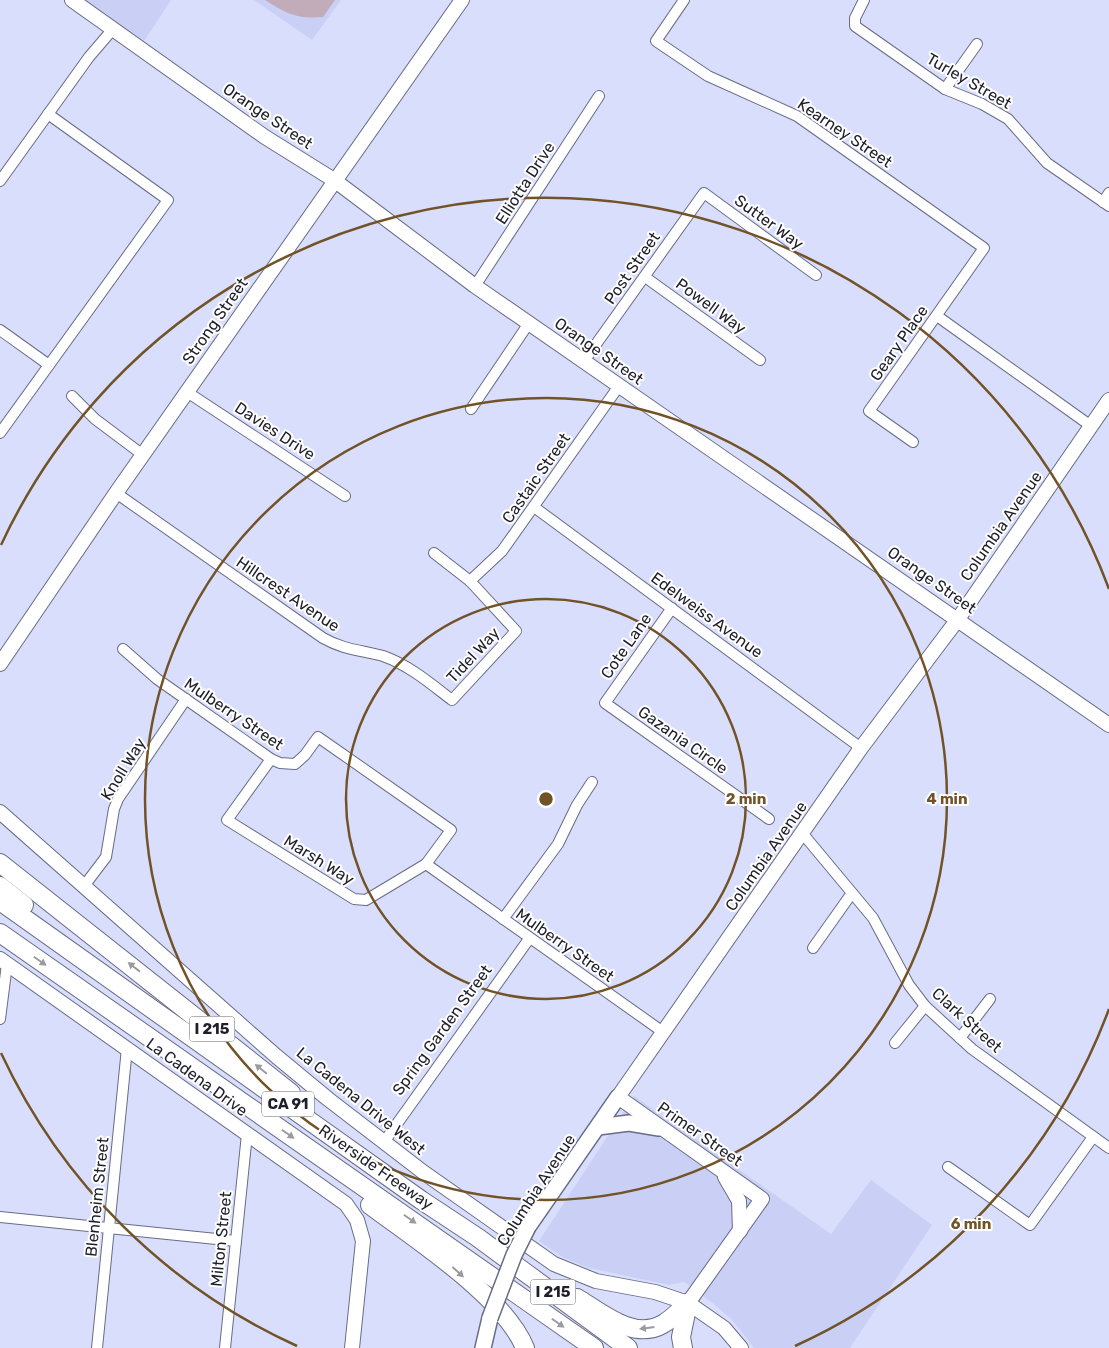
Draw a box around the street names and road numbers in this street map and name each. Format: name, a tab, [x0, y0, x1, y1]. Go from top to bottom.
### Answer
street label: Turley Street	[923, 49, 1015, 113]
street label: Orange Street	[220, 79, 316, 153]
street label: Kearney Street	[794, 94, 896, 172]
street label: Elliotta Drive	[491, 138, 559, 228]
street label: Sutter Way	[731, 191, 807, 253]
street label: Post Street	[600, 228, 664, 308]
street label: Strong Street	[178, 274, 252, 368]
street label: Powell Way	[672, 274, 750, 338]
street label: Geary Place	[866, 302, 932, 384]
street label: Orange Street	[551, 313, 647, 389]
street label: Davies Drive	[231, 398, 319, 464]
street label: Castaic Street	[498, 429, 574, 527]
street label: Columbia Avenue	[956, 468, 1046, 584]
street label: Orange Street	[884, 542, 980, 618]
street label: Hillcrest Avenue	[233, 552, 343, 636]
street label: Edelweiss Avenue	[648, 568, 767, 662]
street label: Cote Lane	[597, 610, 655, 682]
street label: Tidel Way	[442, 623, 504, 687]
street label: Mulberry Street	[181, 674, 287, 754]
street label: Gazania Circle	[634, 702, 732, 778]
street label: Knoll Way	[96, 734, 150, 804]
street label: Columbia Avenue	[721, 798, 811, 914]
street label: Marsh Way	[280, 831, 358, 889]
street label: Mulberry Street	[512, 904, 618, 986]
street label: Spring Garden Street	[388, 961, 496, 1099]
street label: Clark Street	[928, 984, 1006, 1056]
road number: I 215	[190, 1016, 234, 1042]
street label: La Cadena Drive	[143, 1034, 251, 1120]
street label: La Cadena Drive West	[293, 1043, 429, 1159]
road number: CA 91	[262, 1092, 314, 1116]
street label: Primer Street	[654, 1098, 746, 1170]
street label: Riverside Freeway	[315, 1120, 437, 1214]
street label: Columbia Avenue	[493, 1131, 579, 1249]
street label: Blenheim Street	[81, 1136, 113, 1258]
street label: Milton Street	[207, 1190, 235, 1288]
road number: I 215	[530, 1280, 576, 1304]

